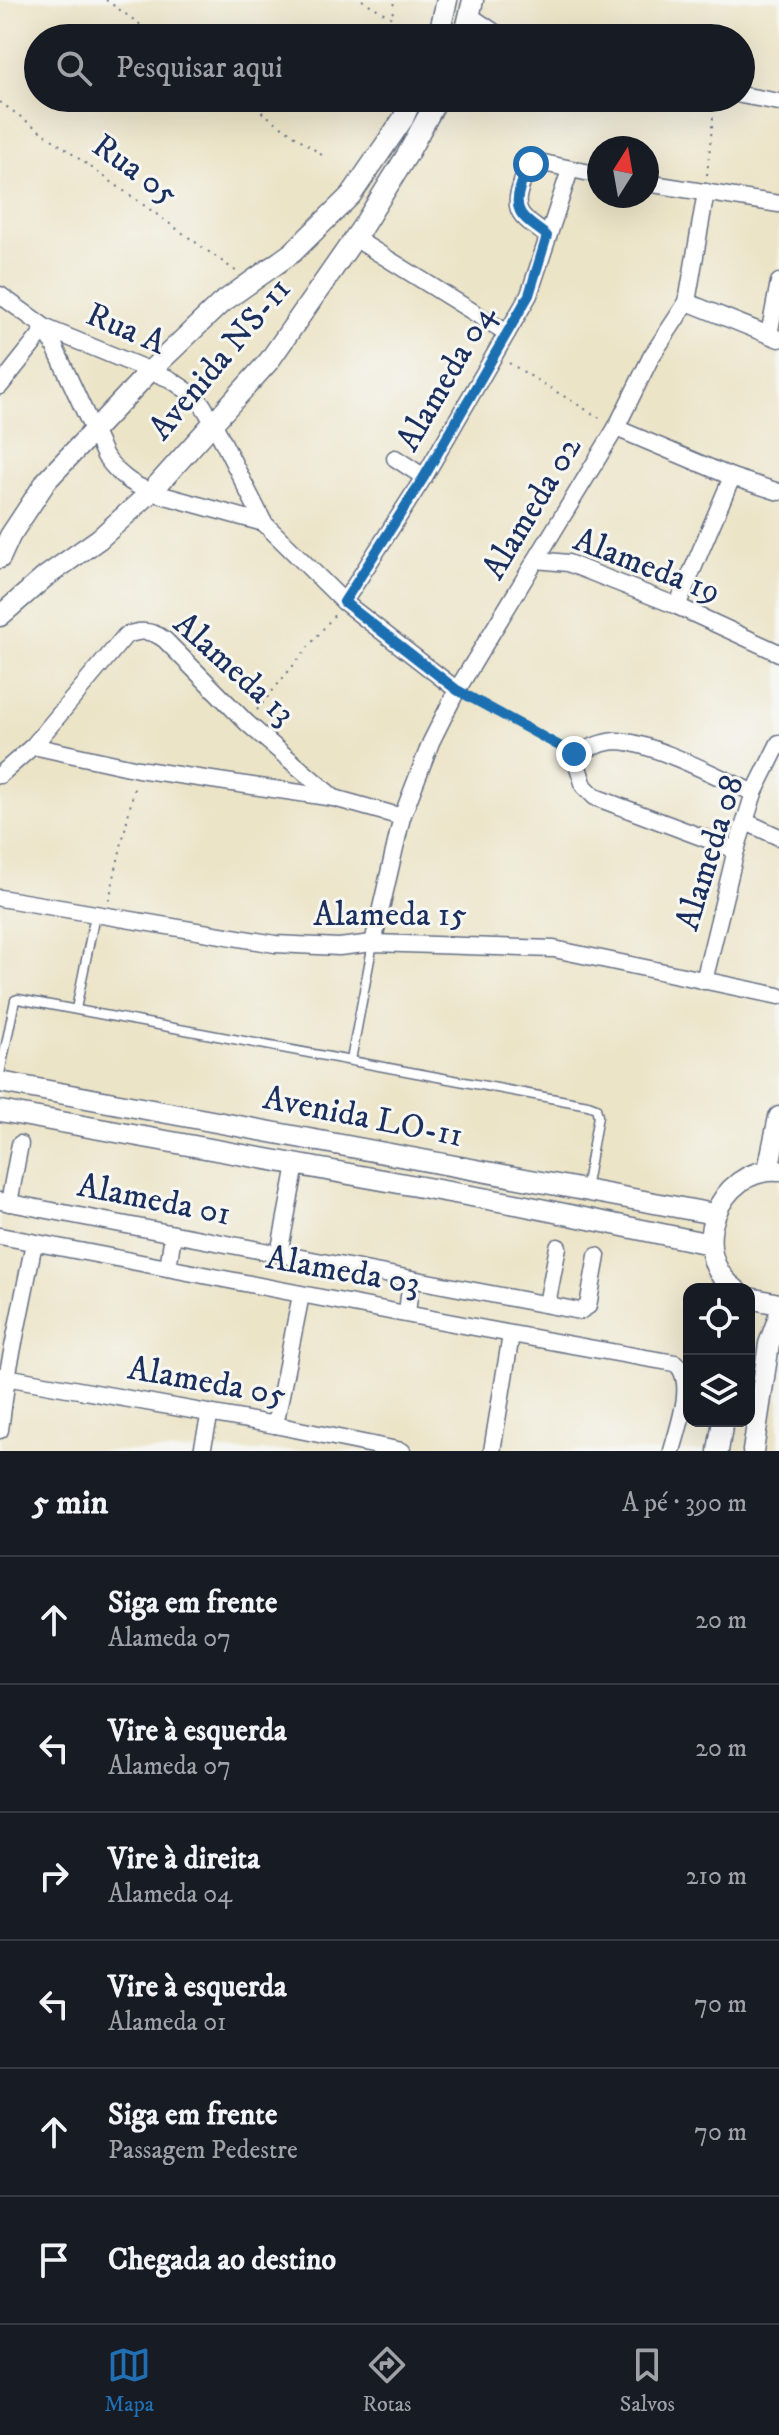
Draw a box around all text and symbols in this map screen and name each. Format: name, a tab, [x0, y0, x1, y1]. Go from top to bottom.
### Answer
search box	[24, 24, 755, 112]
icon: search	[52, 46, 96, 90]
text: Pesquisar aqui	[116, 50, 283, 87]
street label: Rua 05	[84, 125, 186, 215]
north arrow	[587, 136, 659, 208]
route start	[513, 146, 549, 182]
street label: Avenida NS-11	[140, 269, 300, 449]
street label: Rua A	[80, 294, 172, 365]
street label: Alameda 04	[387, 296, 505, 459]
street label: Alameda 02	[473, 429, 591, 587]
street label: Alameda 19	[568, 519, 726, 613]
street label: Alameda 13	[164, 603, 304, 735]
route end	[556, 736, 592, 772]
street label: Alameda 08	[667, 770, 753, 936]
street label: Alameda 15	[313, 894, 467, 936]
street label: Avenida LO-11	[260, 1077, 466, 1157]
street label: Alameda 01	[74, 1165, 234, 1235]
street label: Alameda 03	[263, 1237, 423, 1305]
map controls	[683, 1283, 755, 1427]
button: locate	[683, 1283, 755, 1355]
street label: Alameda 05	[125, 1347, 289, 1417]
button: layers	[683, 1355, 755, 1427]
text: 5 min	[32, 1482, 108, 1524]
text: A pé · 390 m	[622, 1487, 747, 1520]
text: Siga em frente	[108, 1585, 277, 1622]
icon: ahead	[32, 1598, 76, 1642]
text: 20 m	[695, 1604, 747, 1637]
text: Alameda 07	[108, 1622, 231, 1655]
text: Vire à esquerda	[108, 1713, 287, 1750]
icon: left	[32, 1726, 76, 1770]
text: 20 m	[695, 1732, 747, 1765]
text: Alameda 07	[108, 1750, 231, 1783]
text: Vire à direita	[108, 1841, 260, 1878]
icon: right	[32, 1854, 76, 1898]
text: 210 m	[686, 1860, 747, 1893]
text: Alameda 04	[108, 1878, 232, 1911]
text: Vire à esquerda	[108, 1969, 287, 2006]
icon: left	[32, 1982, 76, 2026]
text: 70 m	[694, 1988, 747, 2021]
text: Alameda 01	[108, 2006, 227, 2039]
text: Siga em frente	[108, 2097, 277, 2134]
icon: ahead	[32, 2110, 76, 2154]
text: 70 m	[694, 2116, 747, 2149]
text: Passagem Pedestre	[108, 2134, 298, 2167]
icon: arrive	[32, 2238, 76, 2282]
text: Chegada ao destino	[108, 2242, 336, 2279]
tab: Mapa	[104, 2343, 154, 2418]
tab: Rotas	[362, 2343, 411, 2418]
tab: Salvos	[620, 2343, 675, 2418]

